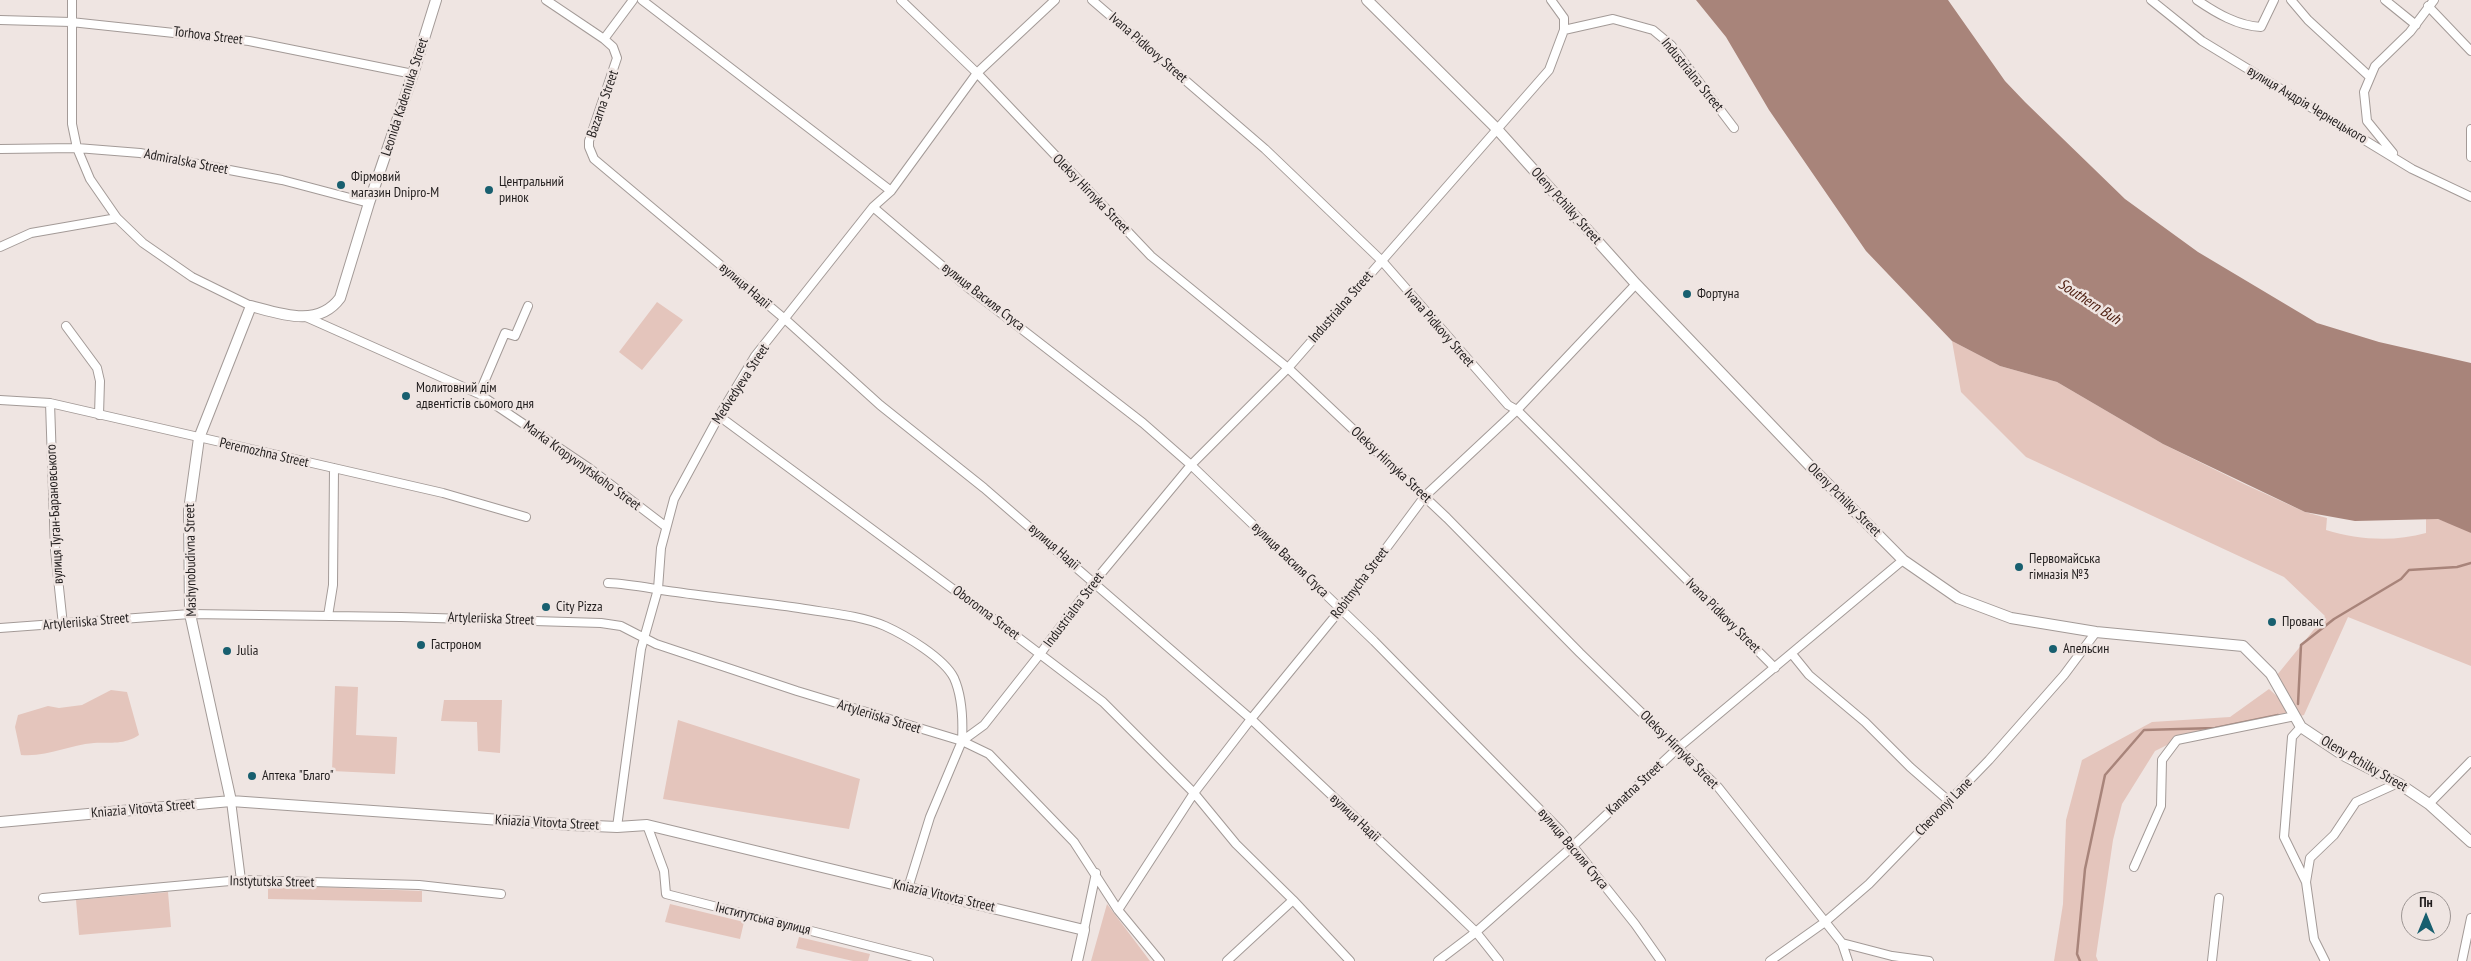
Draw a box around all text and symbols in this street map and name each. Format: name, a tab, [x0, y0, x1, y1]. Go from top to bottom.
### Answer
street label: Ivana Pidkovy Street	[1105, 9, 1191, 87]
street label: Torhova Street	[172, 23, 244, 49]
street label: Industrialna Street	[1657, 35, 1727, 115]
street label: Leonida Kadeniuka Street	[378, 36, 432, 158]
street label: вулиця Андрія Чернецького	[2244, 63, 2370, 147]
street label: Bazarna Street	[584, 68, 622, 140]
street label: Admiralska Street	[143, 146, 229, 178]
street label: Oleksy Hirnyka Street	[1049, 151, 1133, 237]
street label: Oleny Pchilky Street	[1527, 164, 1605, 248]
place label: Фірмовий магазин Dnipro-M	[351, 169, 439, 202]
place label: Центральний ринок	[499, 174, 564, 206]
marker: Фірмовий магазин Dnipro-M	[335, 179, 347, 191]
marker: Центральний ринок	[483, 184, 495, 196]
street label: вулиця Надії	[716, 259, 774, 313]
street label: вулиця Василя Стуса	[938, 259, 1028, 335]
street label: Industrialna Street	[1305, 268, 1377, 346]
water label: Southern Buh	[2055, 275, 2123, 329]
street label: Ivana Pidkovy Street	[1400, 285, 1478, 371]
place label: Фортуна	[1697, 286, 1739, 302]
marker: Фортуна	[1681, 288, 1693, 300]
street label: Medvedyeva Street	[709, 341, 773, 427]
place label: Молитовний дім адвентістів сьомого дня	[416, 380, 534, 412]
marker: Молитовний дім адвентістів сьомого дня	[400, 390, 412, 402]
street label: Marka Kropyvnytskoho Street	[520, 418, 644, 514]
street label: Oleksy Hirnyka Street	[1347, 423, 1435, 507]
street label: Peremozhna Street	[218, 435, 310, 471]
street label: вулиця Туган-Барановського	[43, 444, 67, 584]
street label: Oleny Pchilky Street	[1804, 460, 1884, 540]
street label: Mashynobudivna Street	[182, 503, 200, 617]
street label: вулиця Василя Стуса	[1248, 519, 1332, 601]
street label: вулиця Надії	[1025, 520, 1083, 574]
street label: Robitnycha Street	[1328, 544, 1392, 622]
place label: Первомайська гімназія №3	[2029, 551, 2100, 584]
marker: Первомайська гімназія №3	[2013, 561, 2025, 573]
street label: Industrialna Street	[1040, 569, 1108, 651]
street label: Ivana Pidkovy Street	[1682, 575, 1764, 657]
street label: Oboronna Street	[949, 582, 1023, 644]
place label: City Pizza	[556, 599, 602, 615]
marker: City Pizza	[540, 601, 552, 613]
street label: Artyleriiska Street	[447, 609, 535, 629]
street label: Artyleriiska Street	[42, 610, 130, 634]
place label: Прованс	[2282, 614, 2324, 630]
marker: Прованс	[2266, 616, 2278, 628]
place label: Гастроном	[431, 637, 481, 653]
marker: Гастроном	[415, 639, 427, 651]
place label: Апельсин	[2063, 641, 2109, 657]
place label: Julia	[237, 643, 258, 659]
marker: Апельсин	[2047, 643, 2059, 655]
marker: Julia	[221, 645, 233, 657]
street label: Artyleriiska Street	[835, 696, 923, 738]
street label: Oleksy Hirnyka Street	[1636, 707, 1722, 793]
street label: Oleny Pchilky Street	[2318, 732, 2410, 796]
street label: Kanatna Street	[1603, 757, 1667, 819]
place label: Аптека "Благо"	[262, 768, 334, 784]
marker: Аптека "Благо"	[246, 770, 258, 782]
street label: Chervonyi Lane	[1912, 774, 1976, 840]
street label: вулиця Надії	[1326, 790, 1384, 846]
street label: Kniazia Vitovta Street	[90, 796, 196, 822]
street label: вулиця Василя Стуса	[1534, 805, 1612, 893]
street label: Kniazia Vitovta Street	[495, 812, 599, 834]
street label: Instytutska Street	[230, 873, 314, 891]
street label: Kniazia Vitovta Street	[891, 876, 997, 916]
north arrow	[2401, 891, 2451, 941]
text: Пн	[2419, 893, 2433, 911]
street label: Інститутська вулиця	[714, 899, 812, 939]

